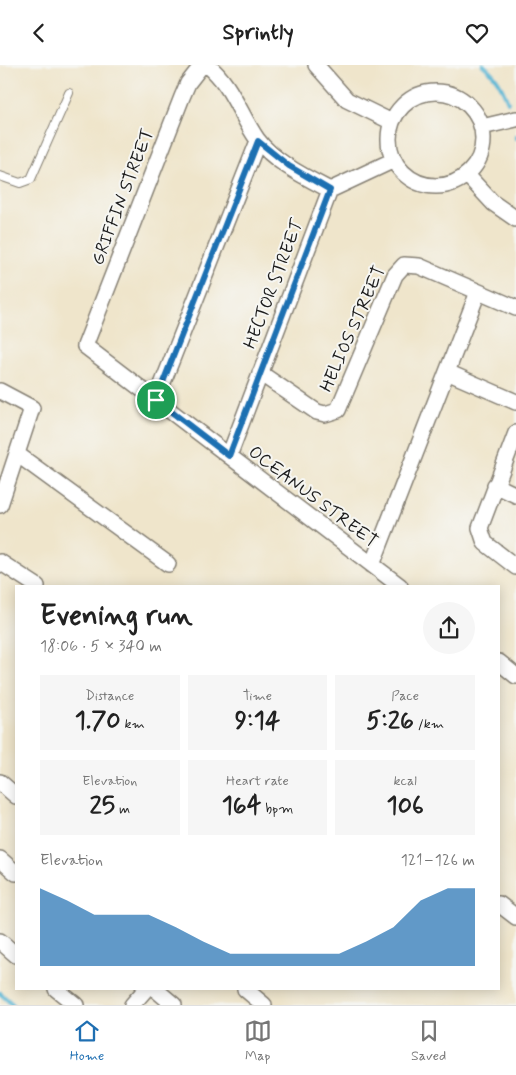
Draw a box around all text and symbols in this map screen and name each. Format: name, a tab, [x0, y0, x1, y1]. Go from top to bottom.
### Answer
icon: back	[25, 19, 53, 47]
text: Sprintly	[222, 19, 294, 47]
icon: heart	[463, 19, 491, 47]
street label: GRIFFIN STREET	[86, 125, 160, 269]
street label: HECTOR STREET	[238, 215, 310, 352]
street label: HELIOS STREET	[314, 262, 392, 396]
pin	[135, 379, 177, 421]
icon: arrive	[142, 386, 170, 414]
street label: OCEANUS STREET	[243, 440, 383, 554]
text: Evening run	[40, 598, 193, 635]
button: share	[423, 602, 475, 654]
text: 18:06 · 5 × 340 m	[40, 636, 162, 657]
text: Distance	[85, 687, 134, 705]
text: Time	[243, 687, 272, 705]
text: Pace	[391, 687, 419, 705]
text: 1.70	[75, 705, 121, 738]
text: 9:14	[235, 705, 280, 738]
text: 5:26	[366, 705, 414, 738]
text: km	[121, 715, 145, 733]
text: /km	[414, 715, 444, 733]
text: Elevation	[82, 772, 137, 790]
text: Heart rate	[226, 772, 289, 790]
text: kcal	[393, 772, 417, 790]
text: 25	[90, 790, 115, 823]
text: 164	[222, 790, 261, 823]
text: 106	[387, 790, 424, 823]
text: m	[115, 800, 130, 818]
text: bpm	[261, 800, 293, 818]
text: Elevation	[40, 850, 103, 871]
text: 121–126 m	[401, 850, 475, 871]
tab: Home	[70, 1017, 104, 1065]
tab: Map	[244, 1017, 272, 1065]
tab: Saved	[411, 1017, 446, 1065]

